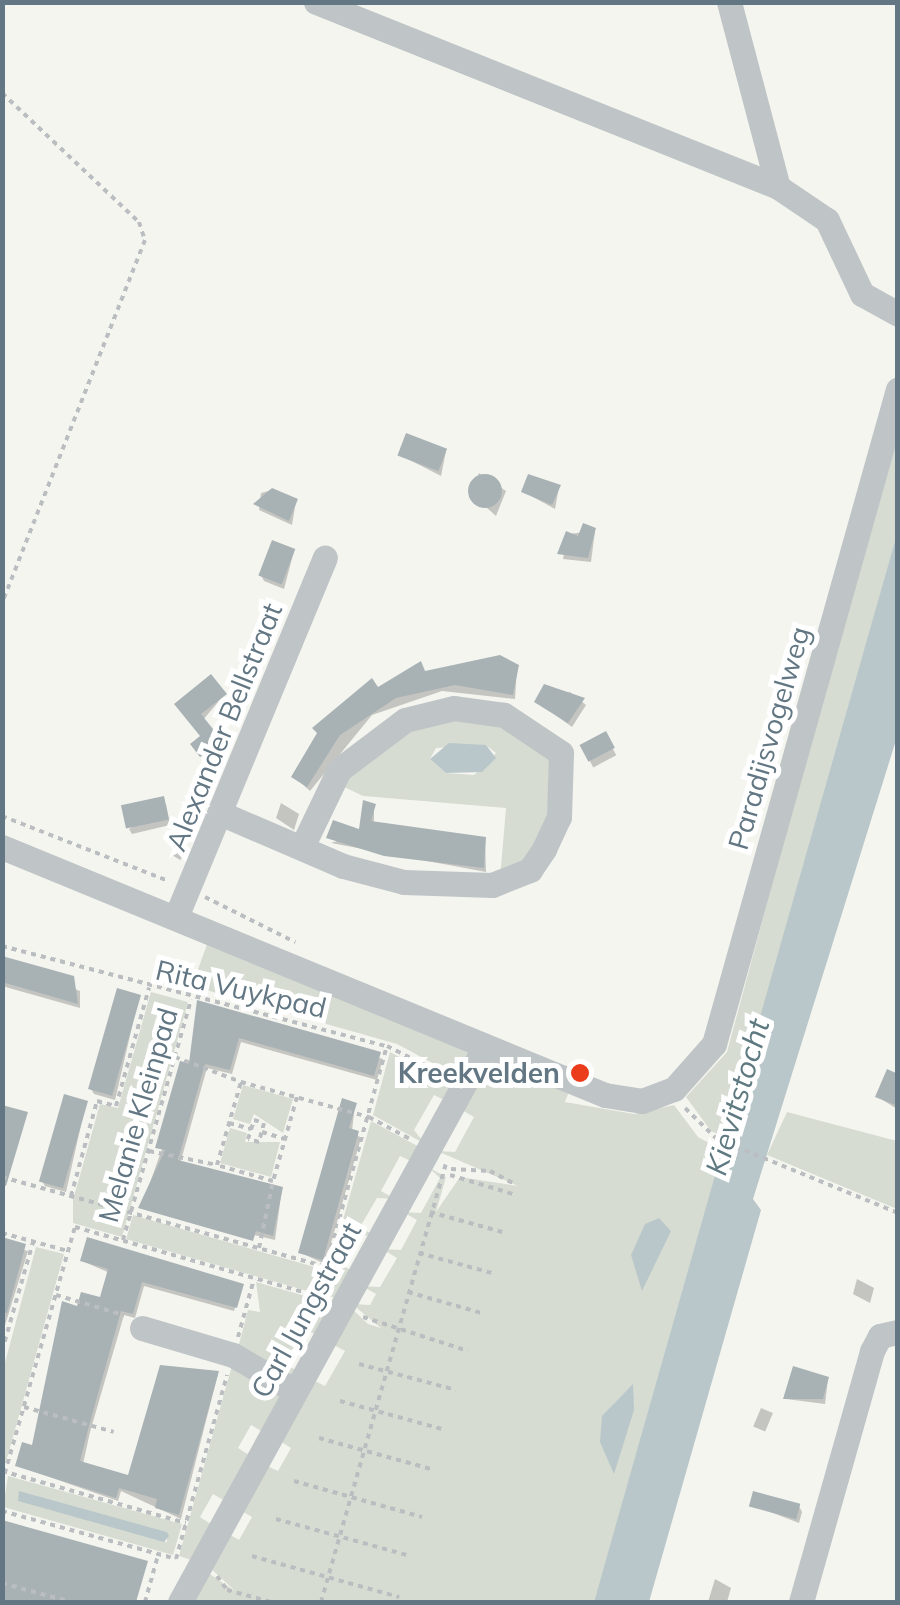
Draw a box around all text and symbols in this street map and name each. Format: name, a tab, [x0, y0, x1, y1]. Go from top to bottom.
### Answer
street label: Alexander Bellstraat	[159, 598, 289, 856]
street label: Paradijsvogelweg	[721, 623, 817, 853]
street label: Rita Vuykpad	[152, 953, 330, 1025]
street label: Melanie Kleinpad	[91, 1004, 185, 1226]
water label: Kievitstocht	[698, 1015, 776, 1179]
place label: Kreekvelden	[398, 1056, 560, 1090]
marker: Kreekvelden	[569, 1062, 591, 1084]
street label: Carl Jungstraat	[244, 1216, 368, 1404]

